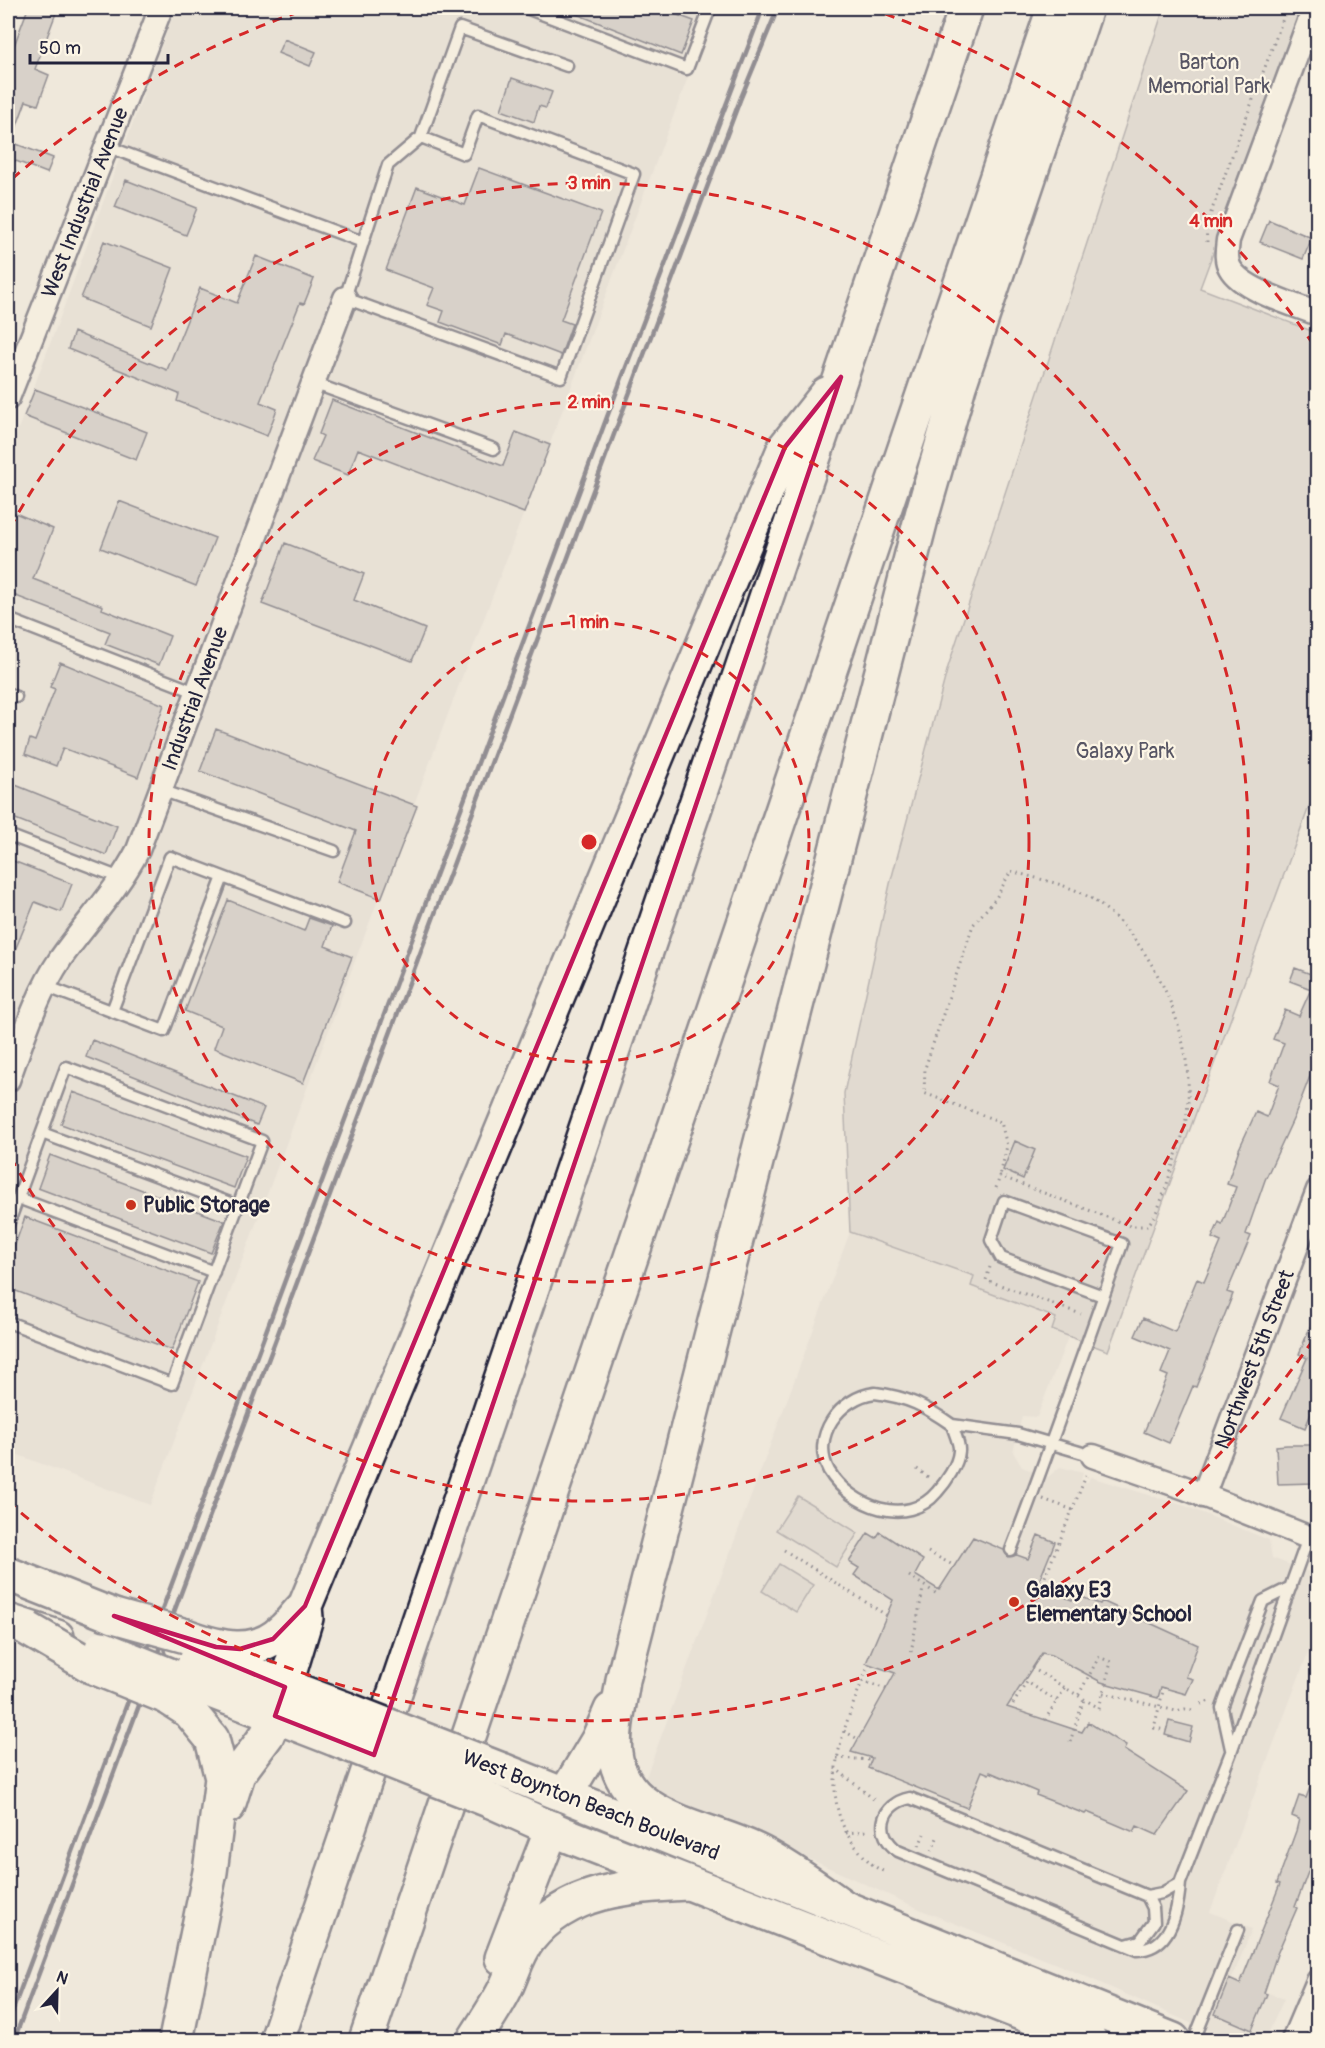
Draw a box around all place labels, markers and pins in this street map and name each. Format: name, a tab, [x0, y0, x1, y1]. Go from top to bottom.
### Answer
centre of rings	[579, 832, 599, 852]
place label: Public Storage	[143, 1192, 270, 1219]
marker: Public Storage	[124, 1198, 138, 1212]
place label: Galaxy E3 Elementary School	[1026, 1577, 1192, 1628]
marker: Galaxy E3 Elementary School	[1007, 1595, 1021, 1609]

